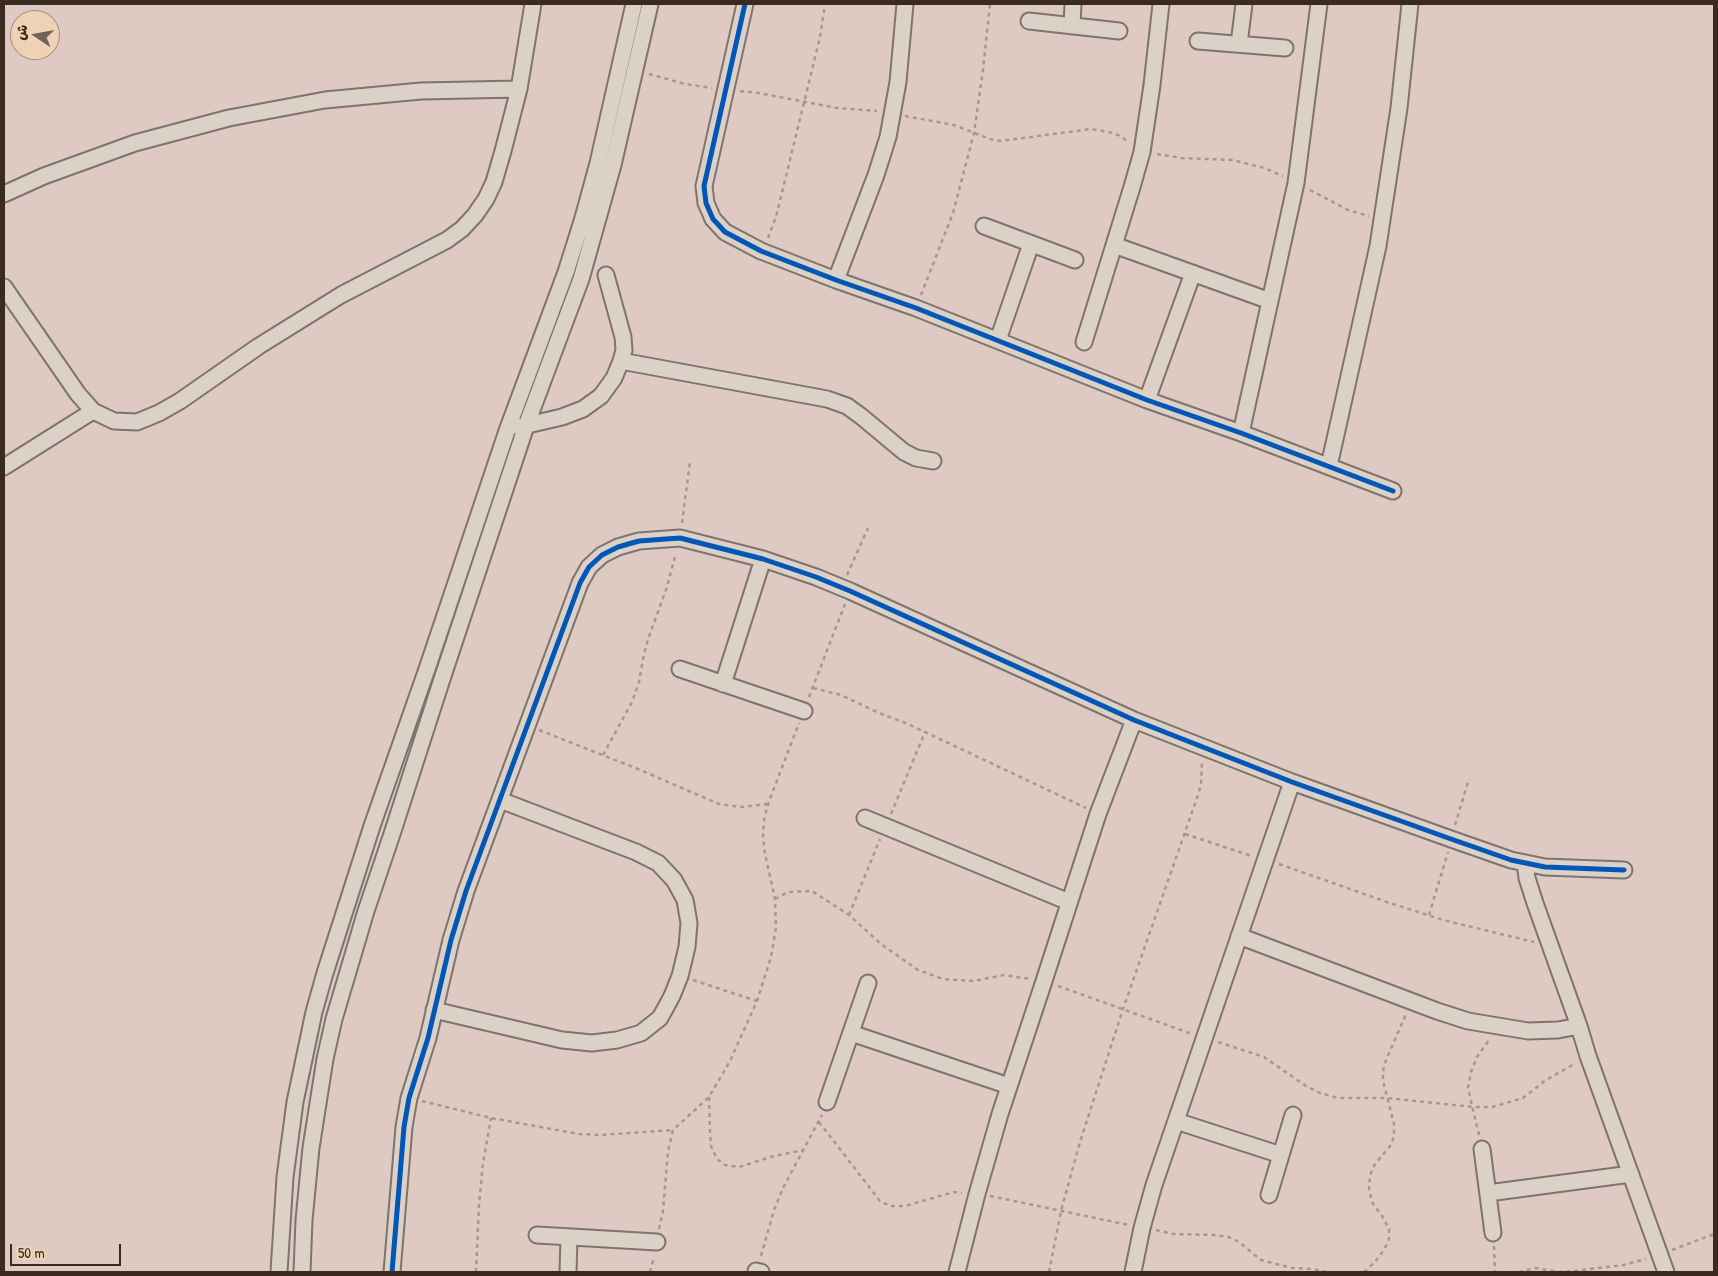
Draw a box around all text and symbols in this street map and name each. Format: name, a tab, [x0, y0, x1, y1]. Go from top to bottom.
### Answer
north arrow	[10, 10, 60, 60]
text: ش	[10, 22, 32, 41]
scale bar	[12, 1234, 124, 1266]
text: 50 m	[18, 1242, 45, 1263]

